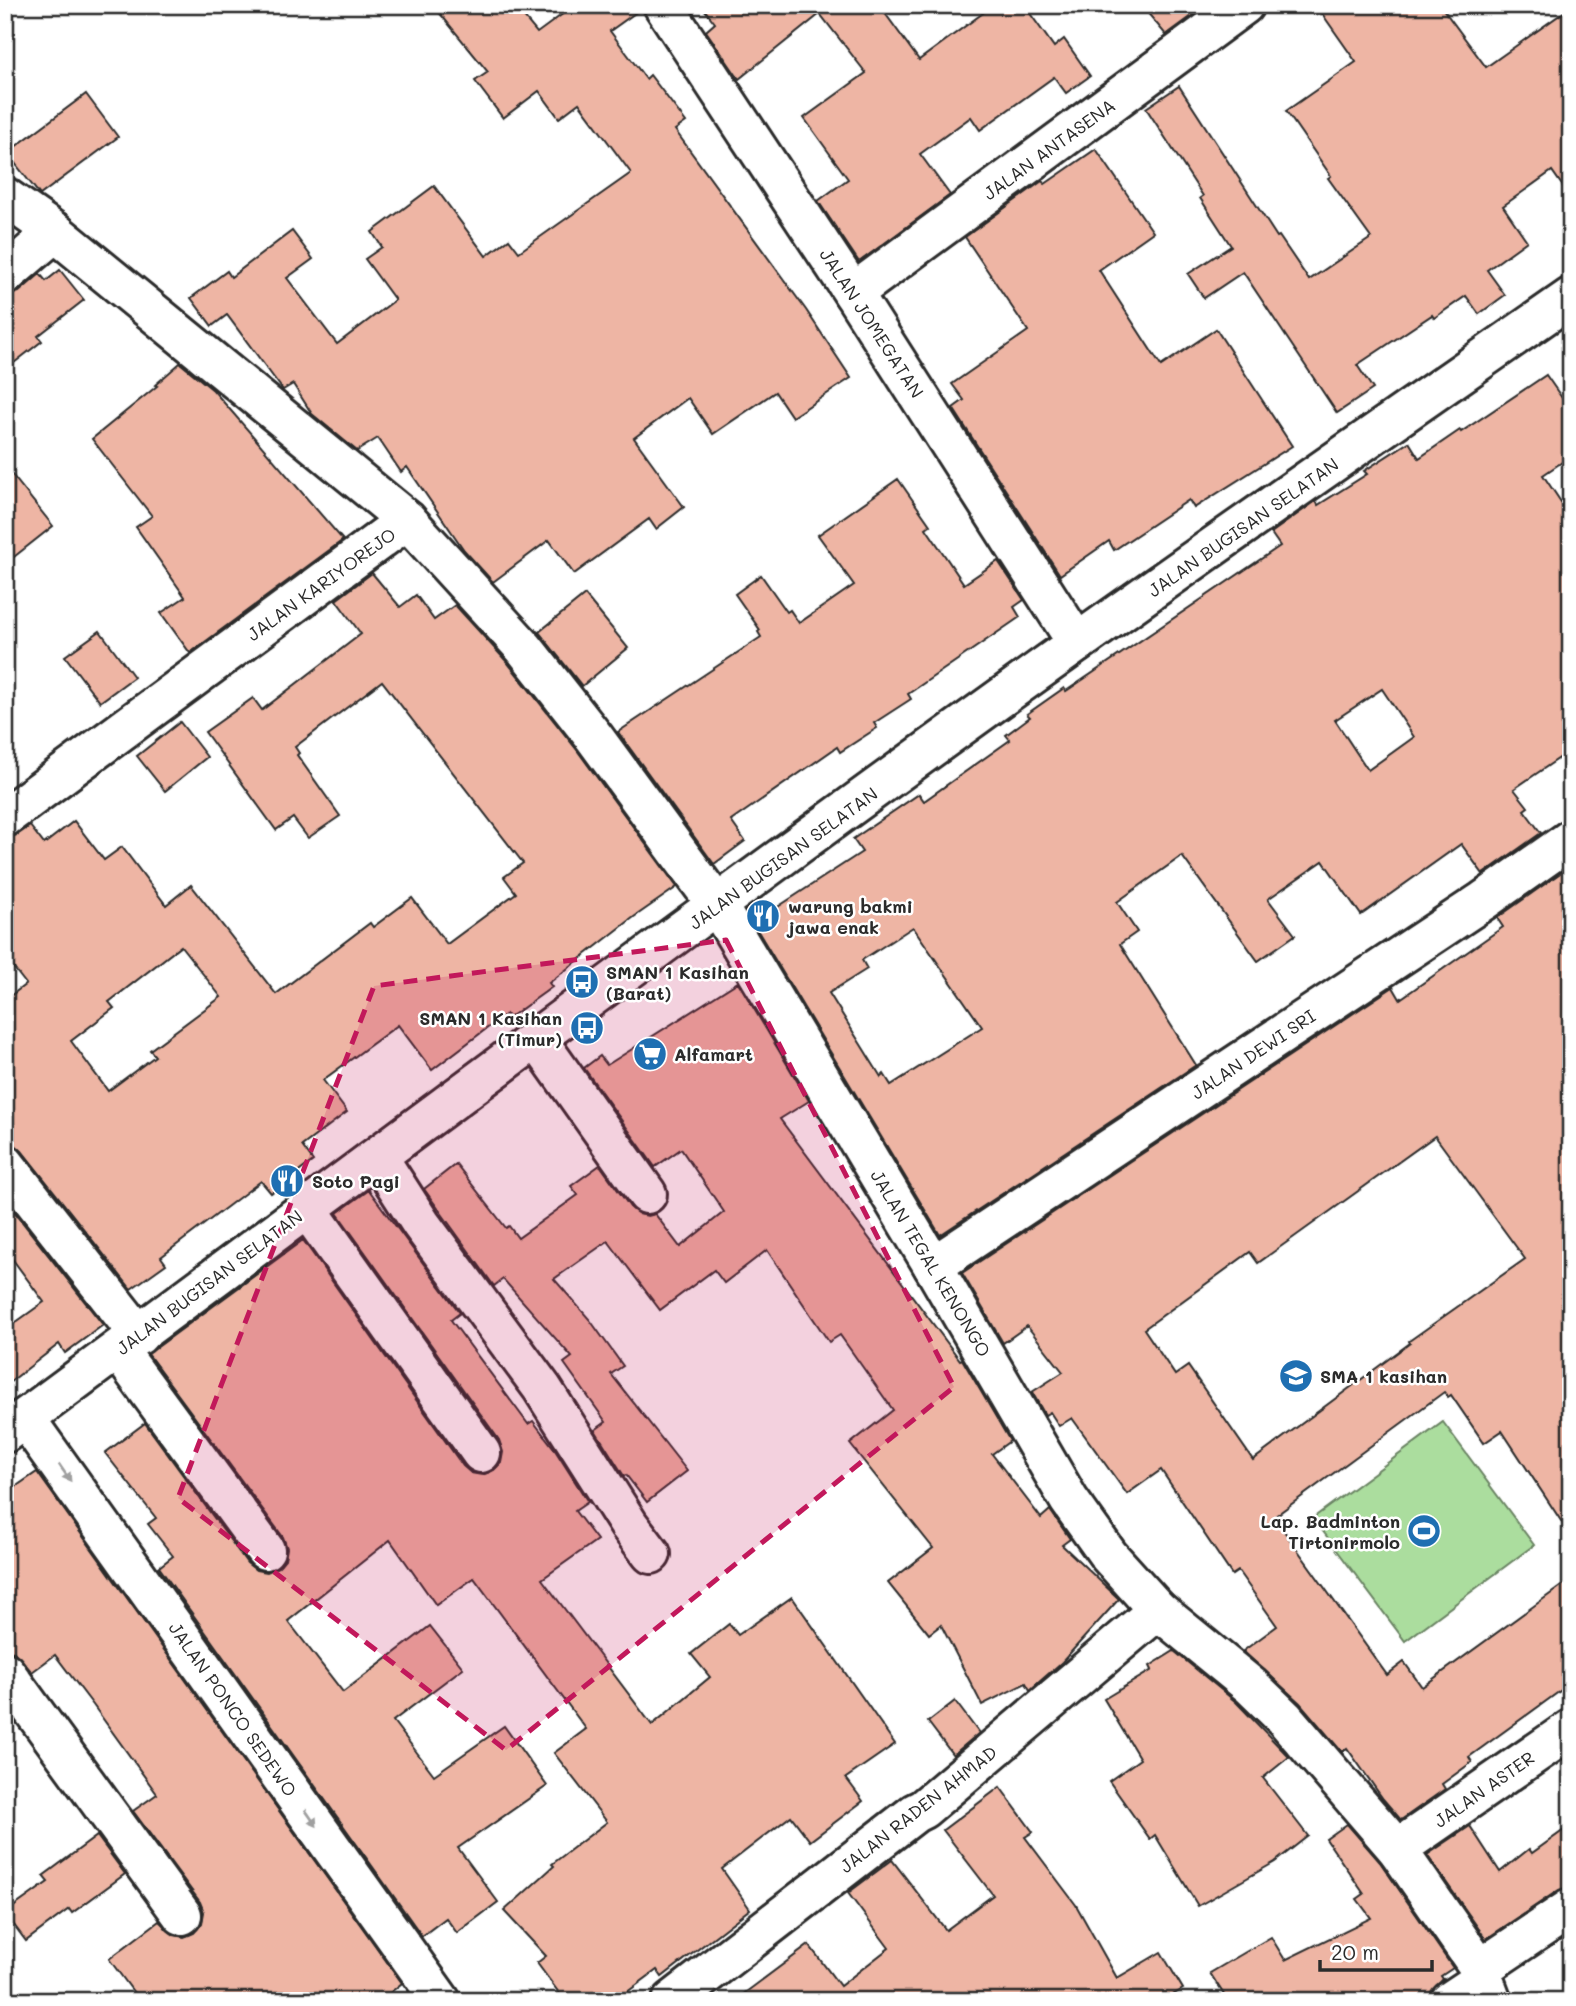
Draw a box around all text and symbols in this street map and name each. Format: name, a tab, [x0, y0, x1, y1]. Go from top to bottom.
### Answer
street label: JALAN ANTASENA	[978, 93, 1120, 205]
street label: JALAN JOMEGATAN	[815, 244, 929, 402]
street label: JALAN BUGISAN SELATAN	[1143, 452, 1343, 602]
street label: JALAN KARIYOREJO	[242, 522, 400, 646]
street label: JALAN BUGISAN SELATAN	[684, 781, 882, 935]
place label: warung bakmi jawa enak	[786, 894, 913, 939]
restaurant icon: warung bakmi jawa enak	[744, 897, 782, 935]
place label: SMAN 1 Kasihan (Barat)	[606, 960, 749, 1005]
bus stop icon: SMAN 1 Kasihan (Barat)	[563, 963, 601, 1001]
street label: JALAN DEWI SRI	[1186, 1003, 1320, 1104]
place label: SMAN 1 Kasihan (Timur)	[419, 1006, 562, 1051]
bus stop icon: SMAN 1 Kasihan (Timur)	[568, 1009, 606, 1047]
supermarket icon: Alfamart	[631, 1035, 669, 1073]
place label: Alfamart	[674, 1042, 753, 1066]
restaurant icon: Soto Pagi	[268, 1162, 306, 1200]
street label: JALAN TEGAL KENONGO	[866, 1165, 996, 1361]
place label: Soto Pagi	[312, 1169, 400, 1193]
street label: JALAN BUGISAN SELATAN	[111, 1204, 307, 1360]
school or university icon: SMA 1 kasihan	[1277, 1357, 1315, 1395]
place label: SMA 1 kasihan	[1320, 1364, 1447, 1388]
one-way arrow	[58, 1464, 72, 1482]
place label: Lap. Badminton Tirtonirmolo	[1261, 1509, 1400, 1554]
sports icon: Lap. Badminton Tirtonirmolo	[1405, 1512, 1443, 1550]
street label: JALAN PONCO SEDEWO	[164, 1617, 302, 1801]
street label: JALAN RADEN AHMAD	[834, 1740, 1002, 1878]
street label: JALAN ASTER	[1429, 1745, 1539, 1833]
one-way arrow	[304, 1809, 318, 1827]
scale bar	[1320, 1929, 1432, 1973]
text: 20 m	[1331, 1938, 1379, 1965]

